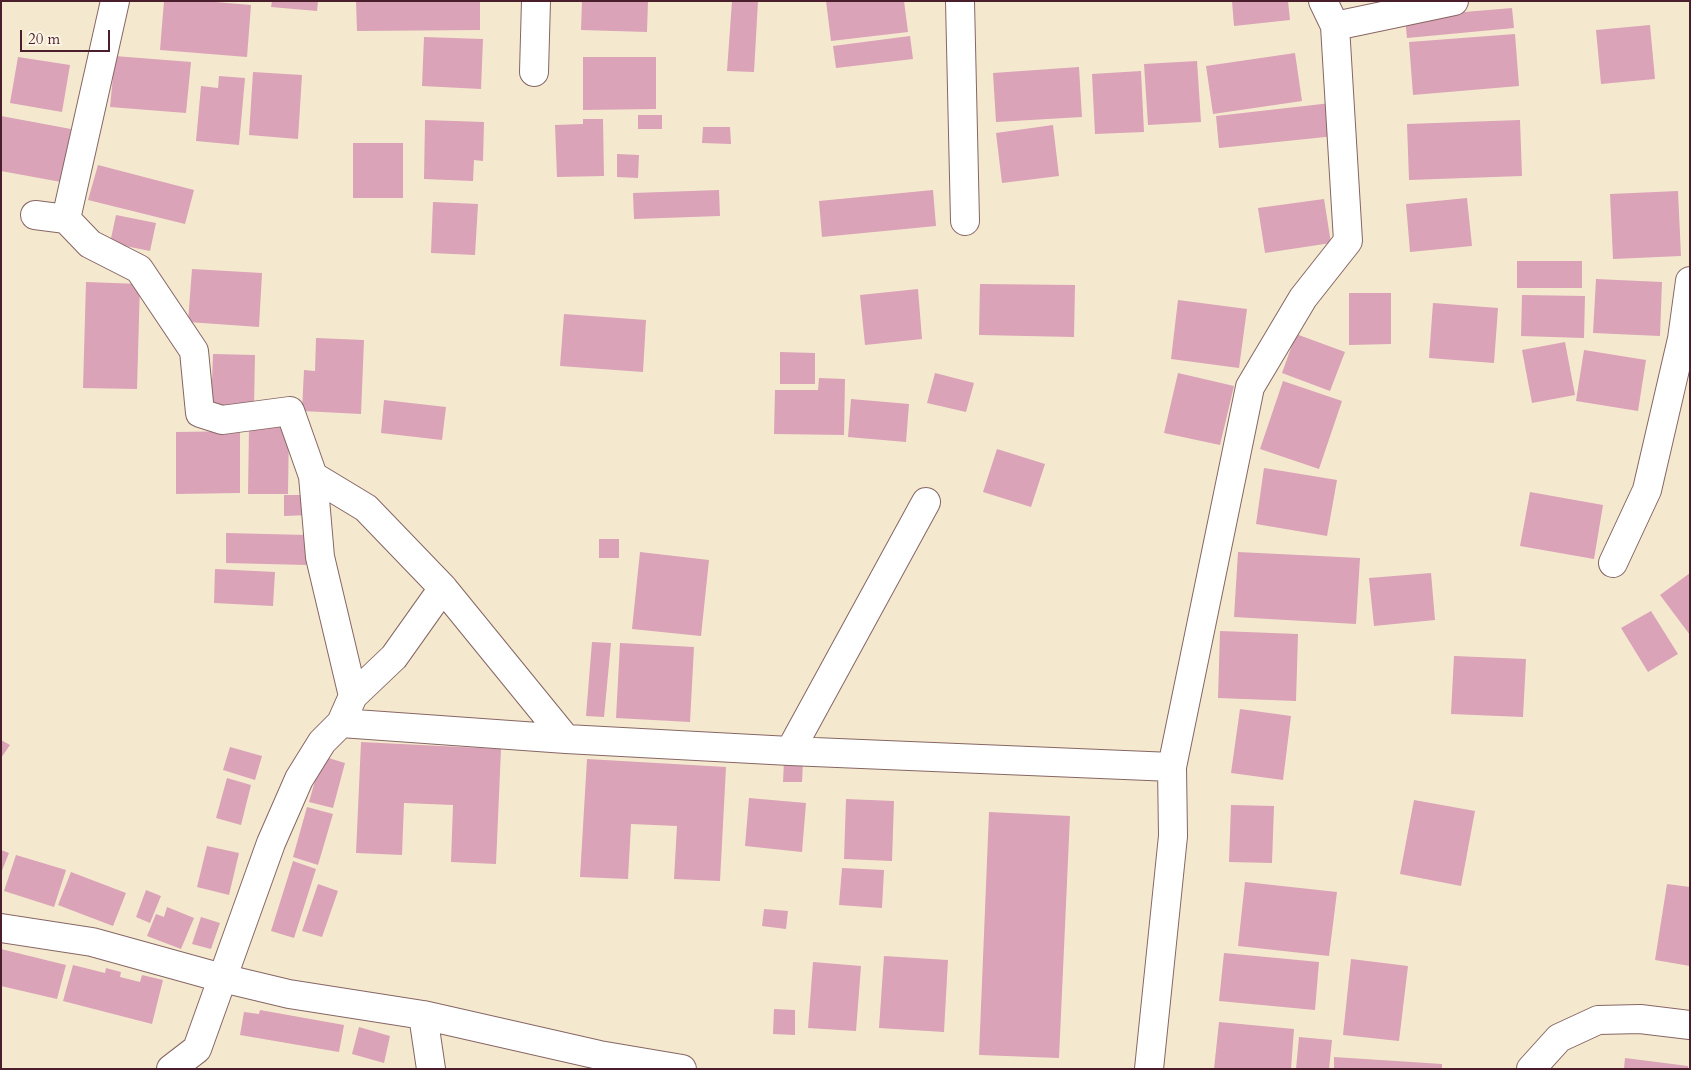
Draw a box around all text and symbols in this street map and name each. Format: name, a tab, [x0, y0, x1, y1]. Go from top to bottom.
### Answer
scale bar	[22, 20, 112, 52]
text: 20 m	[28, 29, 60, 49]

